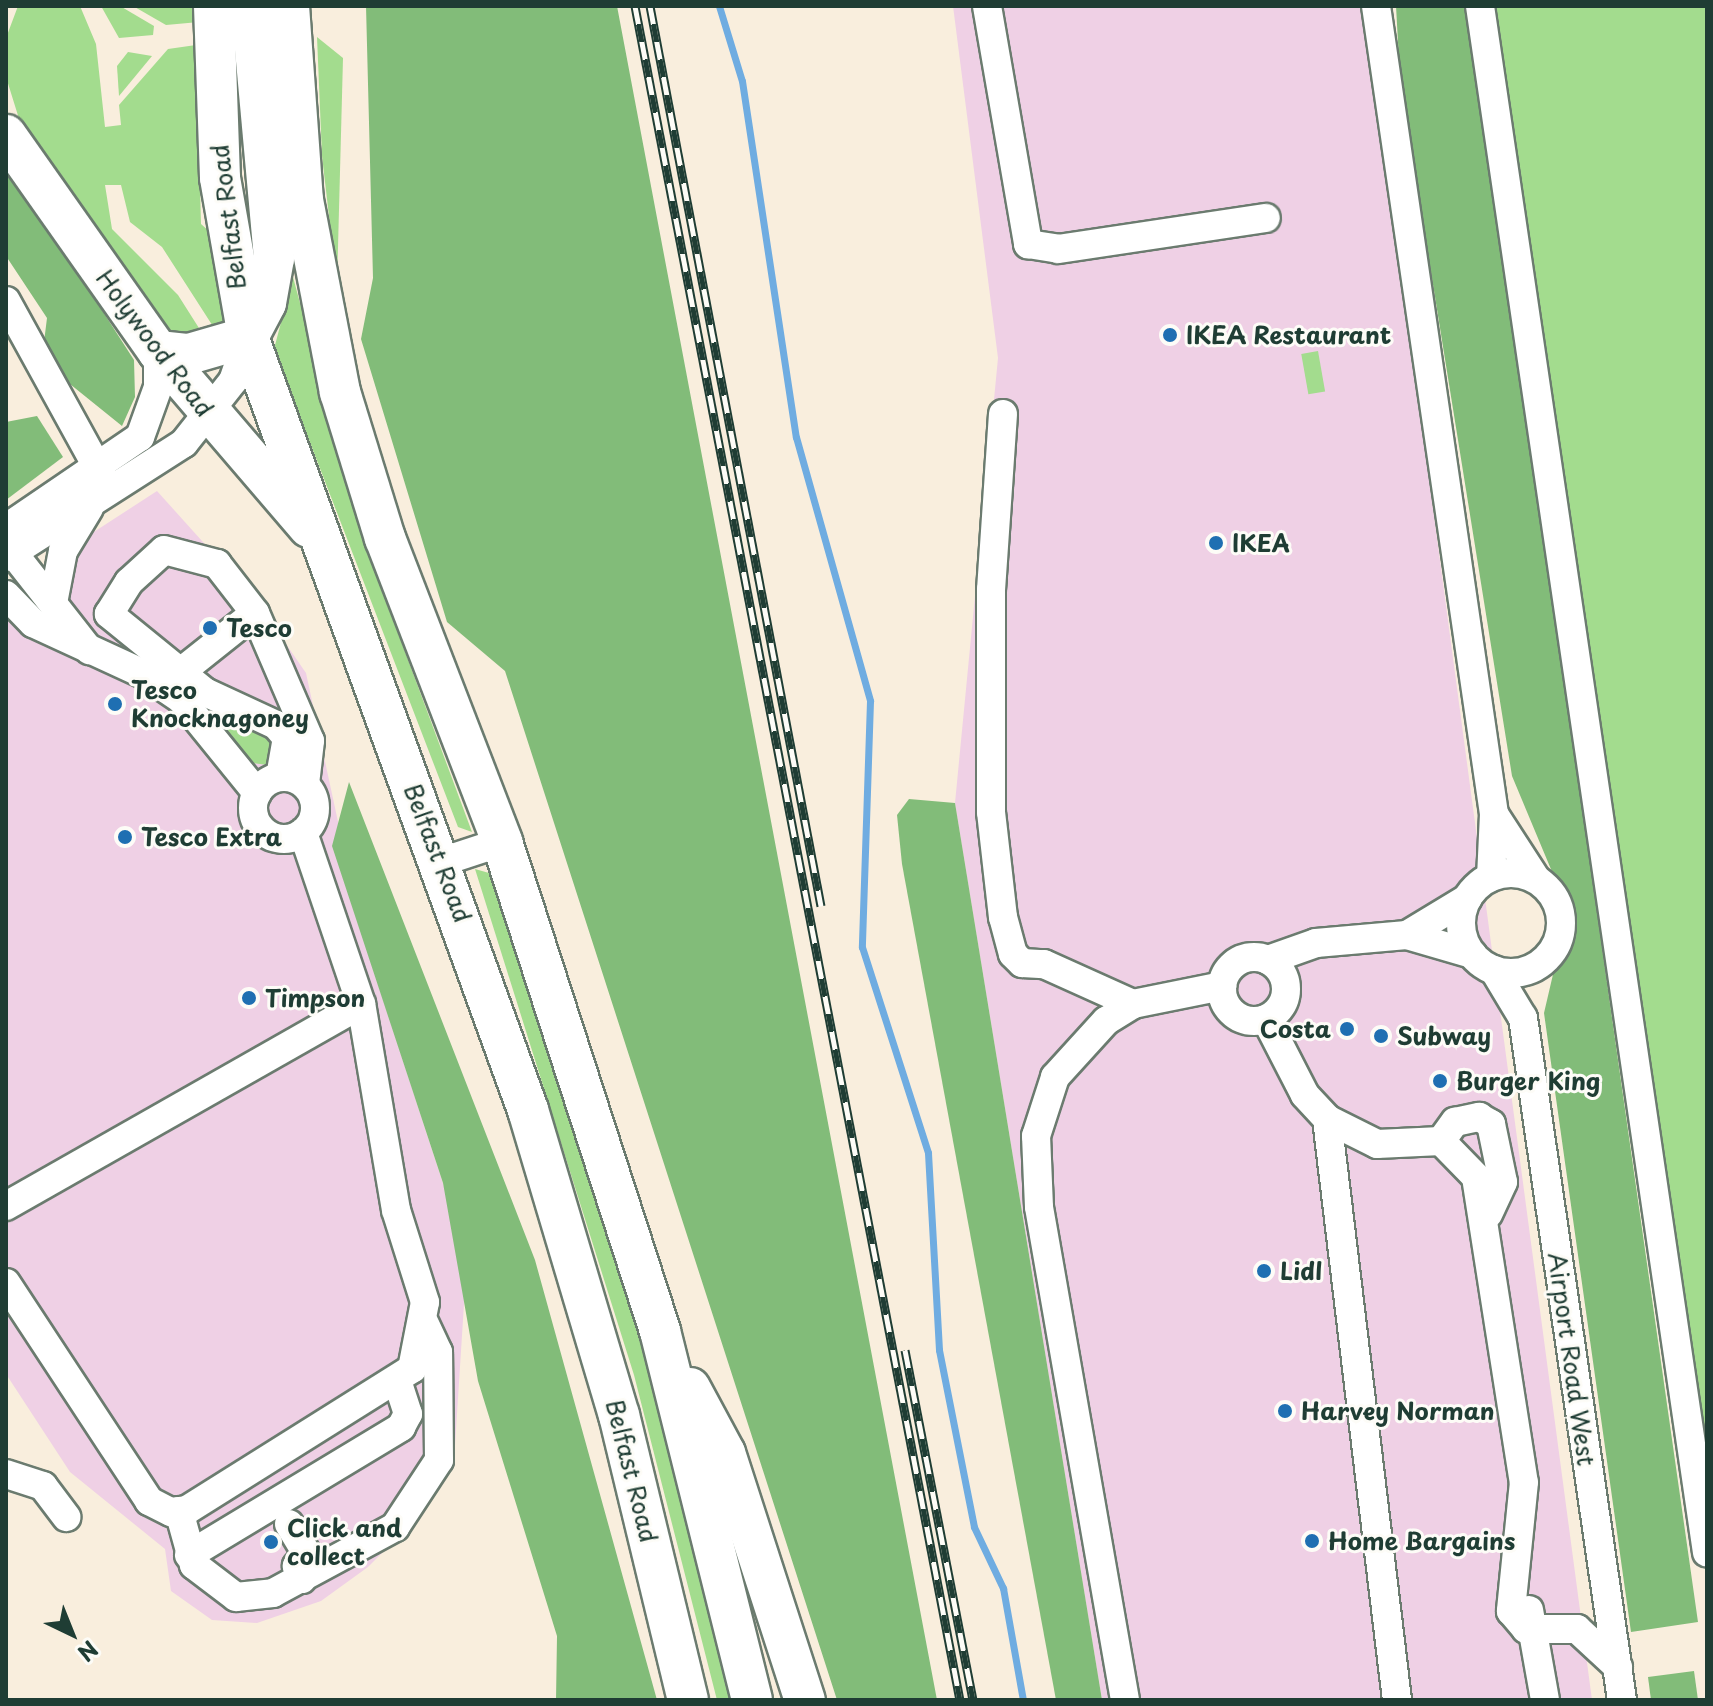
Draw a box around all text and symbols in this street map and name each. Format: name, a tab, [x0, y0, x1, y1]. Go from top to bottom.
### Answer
street label: Belfast Road	[205, 143, 251, 291]
street label: Holywood Road	[90, 264, 220, 422]
place label: IKEA Restaurant	[1186, 321, 1389, 349]
marker: IKEA Restaurant	[1161, 326, 1179, 344]
place label: IKEA	[1232, 529, 1290, 557]
marker: IKEA	[1207, 534, 1225, 552]
place label: Tesco	[226, 614, 292, 642]
marker: Tesco	[201, 619, 219, 637]
place label: Tesco Knocknagoney	[131, 676, 309, 732]
marker: Tesco Knocknagoney	[106, 695, 124, 713]
street label: Belfast Road	[398, 780, 478, 926]
place label: Tesco Extra	[141, 823, 281, 851]
marker: Tesco Extra	[116, 828, 134, 846]
place label: Timpson	[265, 984, 365, 1012]
marker: Timpson	[240, 989, 258, 1007]
place label: Costa	[1260, 1015, 1331, 1043]
marker: Costa	[1338, 1020, 1356, 1038]
place label: Subway	[1397, 1022, 1491, 1050]
marker: Subway	[1372, 1027, 1390, 1045]
place label: Burger King	[1456, 1067, 1600, 1095]
marker: Burger King	[1431, 1072, 1449, 1090]
street label: Airport Road West	[1543, 1250, 1601, 1468]
place label: Lidl	[1280, 1257, 1322, 1285]
marker: Lidl	[1255, 1262, 1273, 1280]
street label: Belfast Road	[600, 1397, 664, 1545]
place label: Harvey Norman	[1301, 1397, 1495, 1425]
marker: Harvey Norman	[1276, 1402, 1294, 1420]
place label: Click and collect	[287, 1514, 403, 1570]
place label: Home Bargains	[1328, 1527, 1516, 1555]
marker: Home Bargains	[1303, 1532, 1321, 1550]
marker: Click and collect	[262, 1533, 280, 1551]
north arrow	[32, 1594, 112, 1674]
text: N	[71, 1634, 106, 1670]

